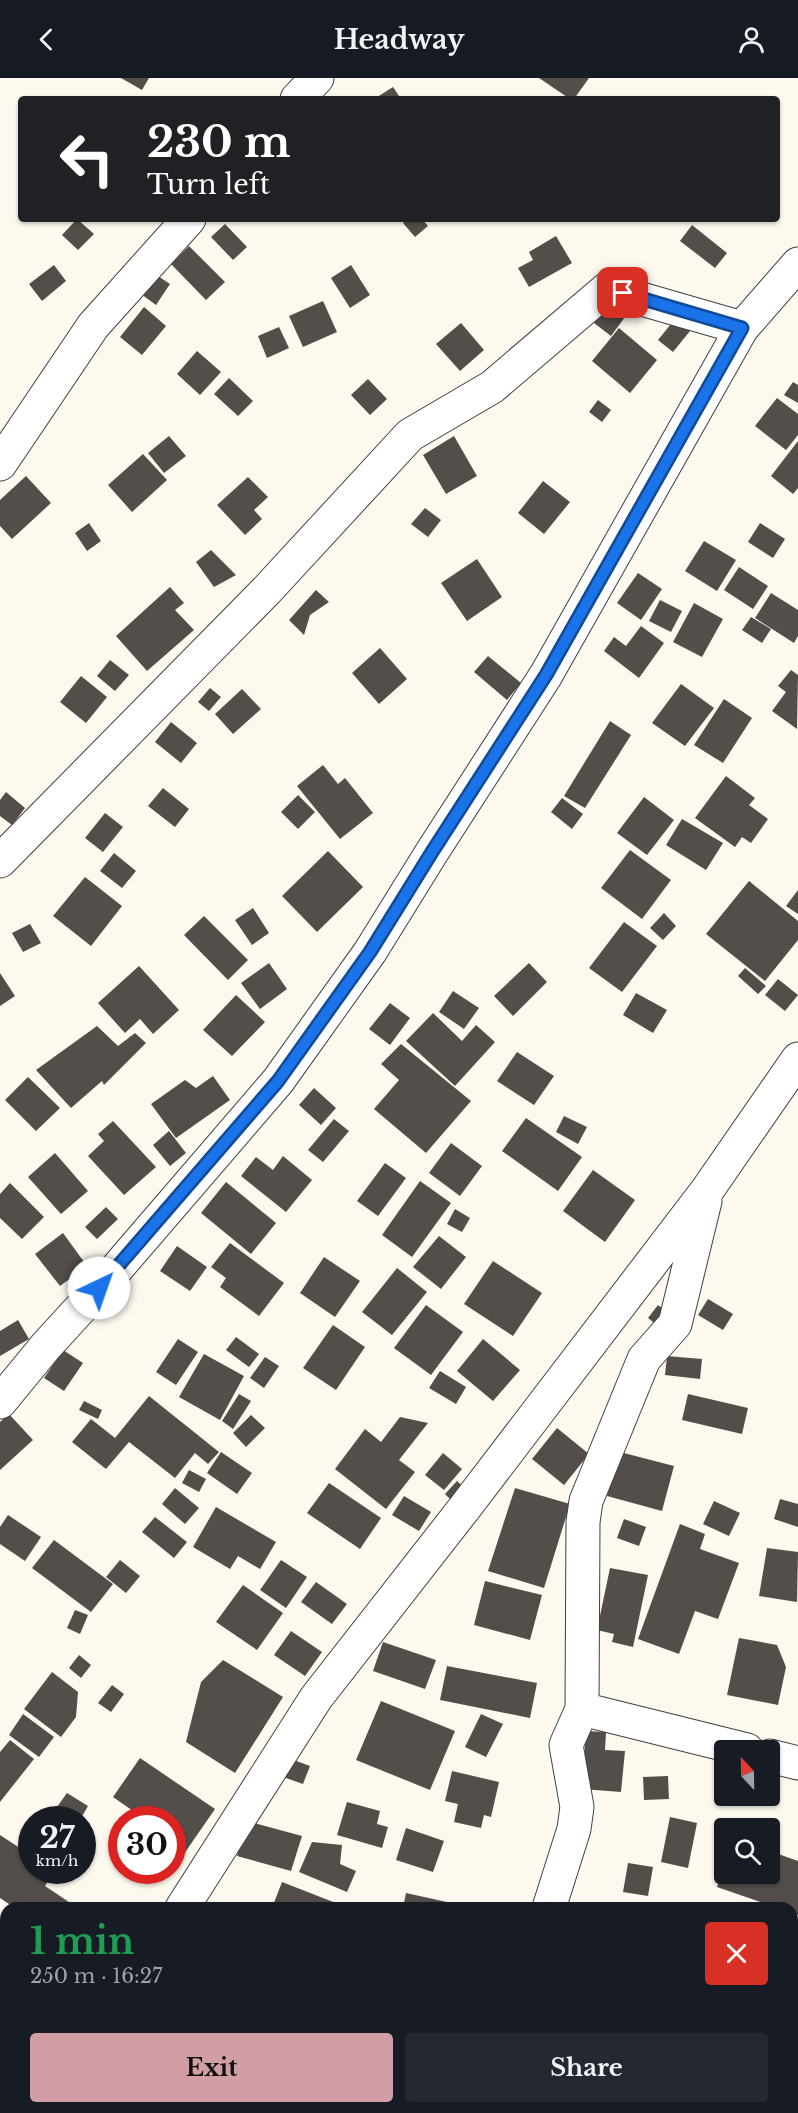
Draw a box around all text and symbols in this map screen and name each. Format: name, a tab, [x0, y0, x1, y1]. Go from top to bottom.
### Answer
icon: back	[30, 23, 63, 56]
text: Headway	[334, 23, 464, 56]
icon: person	[735, 23, 768, 56]
text: 230 m	[147, 116, 290, 168]
icon: left	[48, 120, 126, 198]
text: Turn left	[147, 168, 270, 201]
pin	[597, 267, 648, 318]
icon: arrive	[606, 276, 639, 309]
position arrow	[67, 1256, 131, 1320]
north arrow	[714, 1740, 780, 1806]
map controls	[714, 1740, 780, 1884]
speed limit sign: 30	[108, 1806, 186, 1884]
button: search	[714, 1818, 780, 1884]
text: 27	[39, 1819, 75, 1856]
text: km/h	[36, 1851, 78, 1870]
text: 1 min	[30, 1919, 134, 1964]
button: close	[705, 1922, 768, 1985]
text: 250 m · 16:27	[30, 1964, 162, 1988]
button: Exit	[30, 2033, 393, 2102]
button: Share	[405, 2033, 768, 2102]

